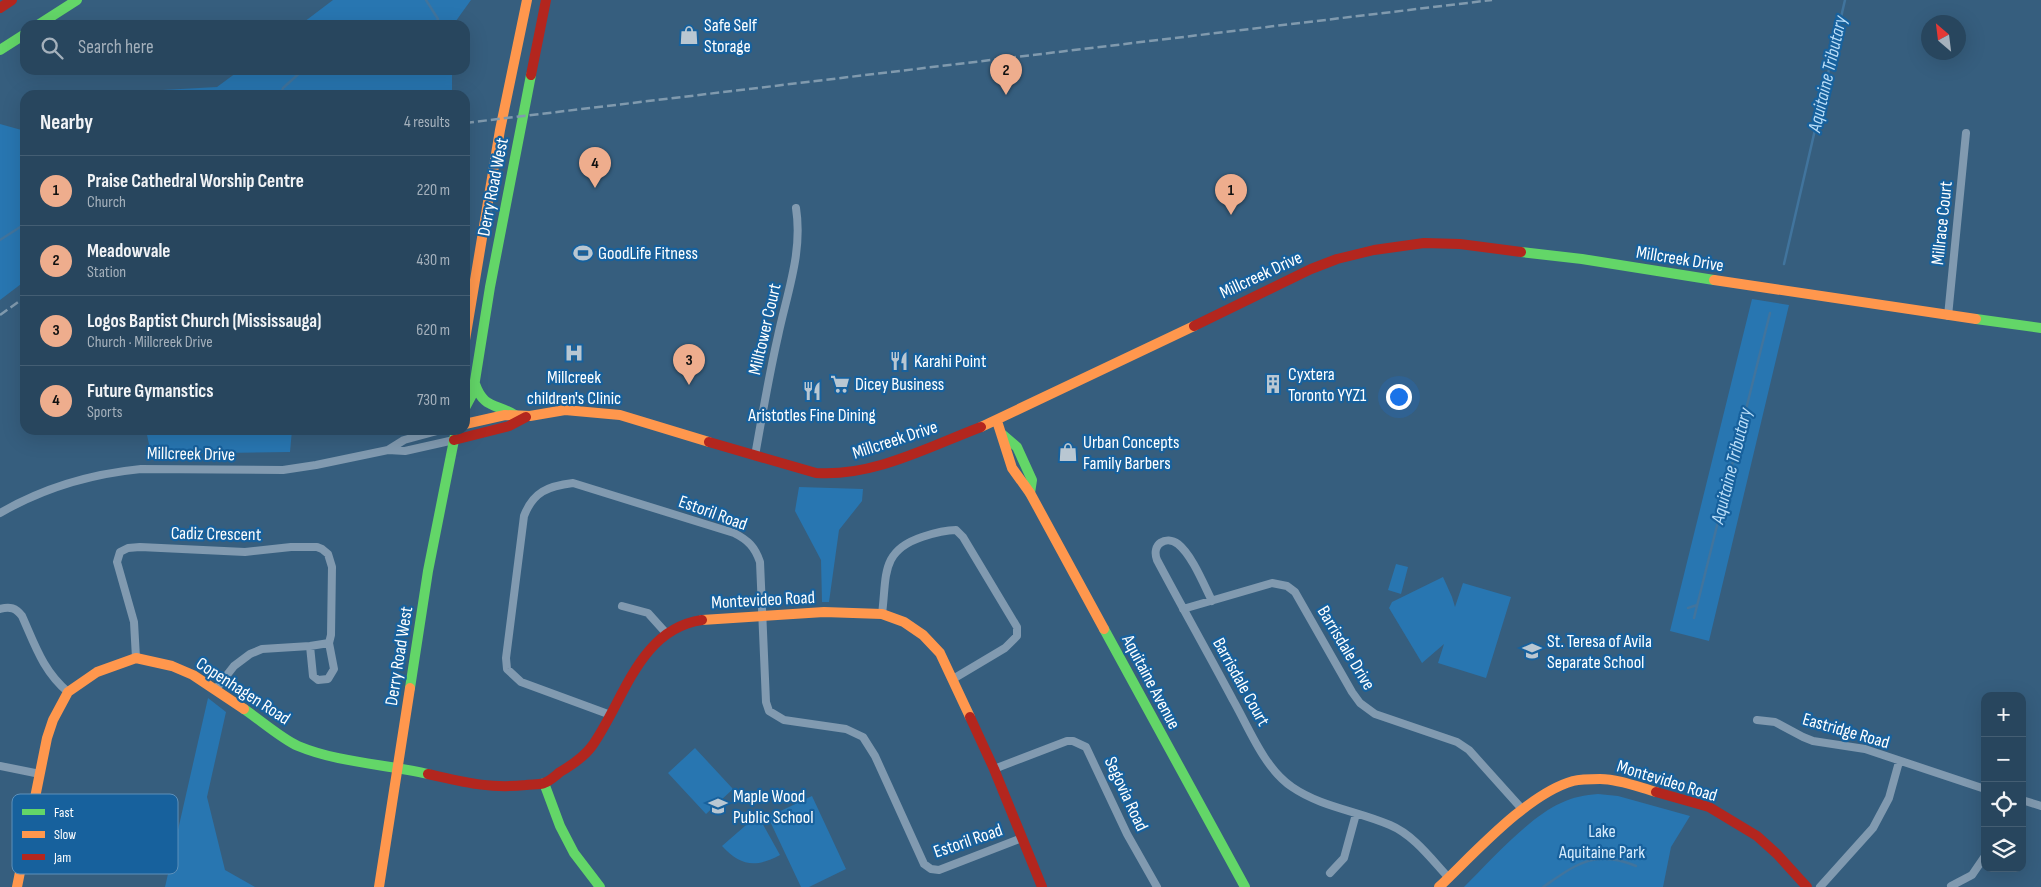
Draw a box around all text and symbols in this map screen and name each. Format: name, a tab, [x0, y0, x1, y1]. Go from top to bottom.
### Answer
water label: Aquitaine Tributary	[1803, 13, 1853, 135]
place label: Safe Self Storage	[704, 15, 758, 57]
north arrow	[1921, 15, 1966, 60]
search box	[20, 20, 470, 75]
shop icon: Safe Self Storage	[678, 24, 700, 46]
icon: search	[38, 34, 66, 62]
text: Search here	[78, 36, 154, 59]
pin: 2	[990, 54, 1022, 95]
text: Nearby	[40, 110, 93, 135]
text: 4 results	[404, 113, 450, 132]
street label: Derry Road West	[473, 135, 513, 238]
pin: 4	[579, 147, 611, 188]
text: Praise Cathedral Worship Centre	[87, 170, 304, 193]
pin: 1	[1215, 174, 1247, 215]
street label: Millrace Court	[1927, 180, 1957, 266]
text: 1	[53, 181, 59, 200]
text: 220 m	[417, 181, 450, 200]
text: Church	[87, 193, 126, 212]
text: Meadowvale	[87, 240, 170, 263]
sports icon: GoodLife Fitness	[572, 242, 594, 264]
street label: Millcreek Drive	[1635, 242, 1725, 276]
place label: GoodLife Fitness	[598, 243, 698, 264]
street label: Millcreek Drive	[1217, 247, 1305, 303]
text: 2	[52, 251, 60, 270]
text: 430 m	[417, 251, 450, 270]
text: Station	[87, 263, 126, 282]
street label: Milltower Court	[744, 281, 786, 377]
text: Logos Baptist Church (Mississauga)	[87, 310, 322, 333]
text: 3	[52, 321, 60, 340]
text: 620 m	[416, 321, 450, 340]
text: Church · Millcreek Drive	[87, 333, 213, 352]
hospital icon: Millcreek children's Clinic	[563, 342, 585, 364]
pin: 3	[673, 344, 705, 385]
restaurant icon: Karahi Point	[888, 350, 910, 372]
place label: Karahi Point	[914, 351, 987, 372]
place label: Cyxtera Toronto YYZ1	[1288, 364, 1367, 406]
place label: Millcreek children's Clinic	[527, 367, 621, 409]
supermarket icon: Dicey Business	[829, 373, 851, 395]
building icon: Cyxtera Toronto YYZ1	[1262, 373, 1284, 395]
place label: Dicey Business	[855, 374, 944, 395]
text: Future Gymanstics	[87, 380, 214, 403]
restaurant icon: Aristotles Fine Dining	[801, 380, 823, 402]
your location	[1386, 384, 1412, 410]
text: 4	[52, 391, 60, 410]
text: 730 m	[417, 391, 450, 410]
text: Sports	[87, 403, 122, 422]
place label: Aristotles Fine Dining	[747, 405, 876, 426]
water label: Aquitaine Tributary	[1706, 405, 1758, 527]
street label: Millcreek Drive	[850, 416, 940, 464]
place label: Urban Concepts Family Barbers	[1083, 432, 1179, 474]
shop icon: Urban Concepts Family Barbers	[1057, 441, 1079, 463]
street label: Millcreek Drive	[147, 443, 235, 465]
street label: Estoril Road	[676, 491, 750, 535]
street label: Cadiz Crescent	[171, 523, 262, 545]
street label: Montevideo Road	[711, 587, 815, 613]
street label: Barrisdale Drive	[1313, 602, 1379, 694]
street label: Derry Road West	[381, 605, 417, 707]
street label: Aquitaine Avenue	[1117, 630, 1185, 733]
place label: St. Teresa of Avila Separate School	[1547, 631, 1652, 673]
street label: Barrisdale Court	[1208, 634, 1274, 730]
school or university icon: St. Teresa of Avila Separate School	[1521, 640, 1543, 662]
street label: Copenhagen Road	[192, 653, 294, 729]
map controls	[1981, 692, 2026, 872]
button: +	[1981, 692, 2026, 737]
street label: Eastridge Road	[1800, 709, 1892, 753]
button: −	[1981, 737, 2026, 782]
street label: Segovia Road	[1100, 754, 1152, 834]
street label: Montevideo Road	[1614, 756, 1720, 806]
button: locate	[1981, 782, 2026, 827]
place label: Maple Wood Public School	[733, 786, 814, 828]
legend	[12, 794, 178, 874]
school or university icon: Maple Wood Public School	[707, 795, 729, 817]
text: Fast	[54, 804, 74, 821]
street label: Estoril Road	[931, 819, 1005, 863]
park label: Lake Aquitaine Park	[1558, 821, 1645, 863]
text: Slow	[54, 826, 76, 843]
button: layers	[1981, 827, 2026, 872]
text: Jam	[53, 849, 71, 866]

